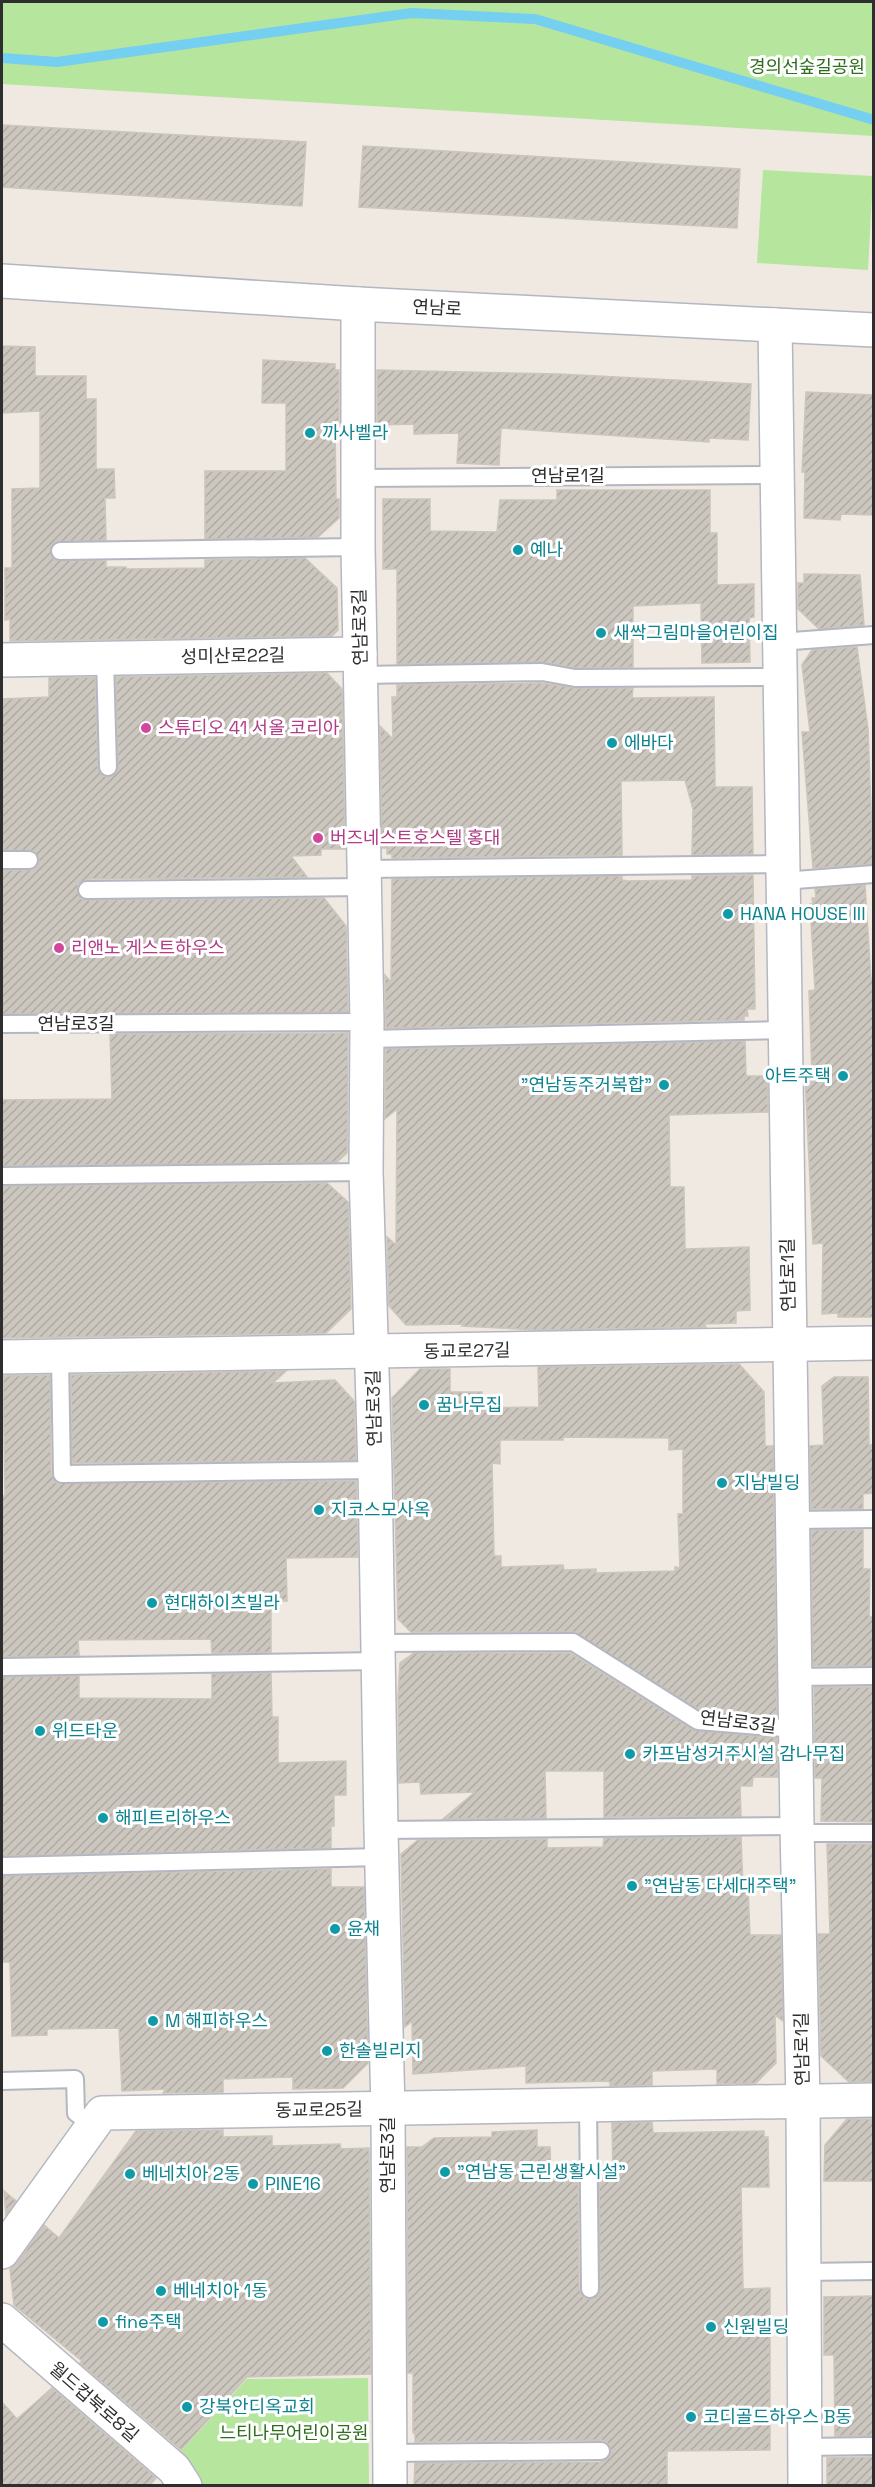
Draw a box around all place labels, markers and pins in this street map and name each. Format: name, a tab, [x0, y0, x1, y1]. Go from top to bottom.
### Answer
place label: 까사벨라	[322, 421, 389, 444]
marker: 까사벨라	[303, 426, 317, 440]
place label: 예나	[530, 538, 563, 561]
marker: 예나	[511, 543, 525, 557]
place label: 새싹그림마을어린이집	[613, 621, 779, 644]
marker: 새싹그림마을어린이집	[594, 626, 608, 640]
place label: 스튜디오 41 서올 코리아	[158, 716, 340, 739]
marker: 스튜디오 41 서올 코리아	[139, 721, 153, 735]
place label: 에바다	[624, 731, 674, 754]
marker: 에바다	[605, 736, 619, 750]
place label: 버즈네스트호스텔 홍대	[330, 826, 500, 849]
marker: 버즈네스트호스텔 홍대	[311, 831, 325, 845]
place label: HANA HOUSE III	[740, 902, 866, 925]
marker: HANA HOUSE III	[721, 907, 735, 921]
place label: 리앤노 게스트하우스	[71, 936, 225, 959]
marker: 리앤노 게스트하우스	[52, 941, 66, 955]
place label: 아트주택	[765, 1064, 831, 1087]
marker: 아트주택	[836, 1069, 850, 1083]
place label: "연남동주거복합"	[521, 1073, 652, 1096]
marker: "연남동주거복합"	[657, 1078, 671, 1092]
place label: 꿈나무집	[436, 1393, 502, 1416]
marker: 꿈나무집	[417, 1398, 431, 1412]
place label: 지남빌딩	[734, 1471, 800, 1494]
marker: 지남빌딩	[715, 1476, 729, 1490]
place label: 지코스모사옥	[331, 1498, 430, 1521]
marker: 지코스모사옥	[312, 1503, 326, 1517]
place label: 현대하이츠빌라	[164, 1591, 280, 1614]
marker: 현대하이츠빌라	[145, 1596, 159, 1610]
place label: 위드타운	[52, 1719, 118, 1742]
marker: 위드타운	[33, 1724, 47, 1738]
place label: 카프남성거주시설 감나무집	[642, 1742, 845, 1765]
marker: 카프남성거주시설 감나무집	[623, 1747, 637, 1761]
place label: 해피트리하우스	[115, 1806, 231, 1829]
marker: 해피트리하우스	[96, 1811, 110, 1825]
place label: "연남동 다세대주택"	[644, 1874, 796, 1897]
marker: "연남동 다세대주택"	[625, 1879, 639, 1893]
place label: 윤채	[347, 1917, 380, 1940]
marker: 윤채	[328, 1922, 342, 1936]
place label: M 해피하우스	[165, 2009, 268, 2032]
marker: M 해피하우스	[146, 2014, 160, 2028]
place label: 한솔빌리지	[339, 2039, 422, 2062]
marker: 한솔빌리지	[320, 2044, 334, 2058]
place label: "연남동 근린생활시설"	[457, 2160, 626, 2183]
place label: 베네치아 2동	[142, 2162, 240, 2185]
marker: "연남동 근린생활시설"	[438, 2165, 452, 2179]
marker: 베네치아 2동	[123, 2167, 137, 2181]
place label: PINE16	[265, 2172, 321, 2195]
marker: PINE16	[246, 2177, 260, 2191]
place label: 베네치아 1동	[173, 2279, 268, 2302]
marker: 베네치아 1동	[154, 2284, 168, 2298]
place label: fine주택	[115, 2310, 182, 2333]
marker: fine주택	[96, 2315, 110, 2329]
place label: 신원빌딩	[723, 2315, 789, 2338]
marker: 신원빌딩	[704, 2320, 718, 2334]
place label: 강북안디옥교회	[199, 2395, 315, 2418]
marker: 강북안디옥교회	[180, 2400, 194, 2414]
place label: 코디골드하우스 B동	[703, 2405, 852, 2428]
marker: 코디골드하우스 B동	[684, 2410, 698, 2424]

